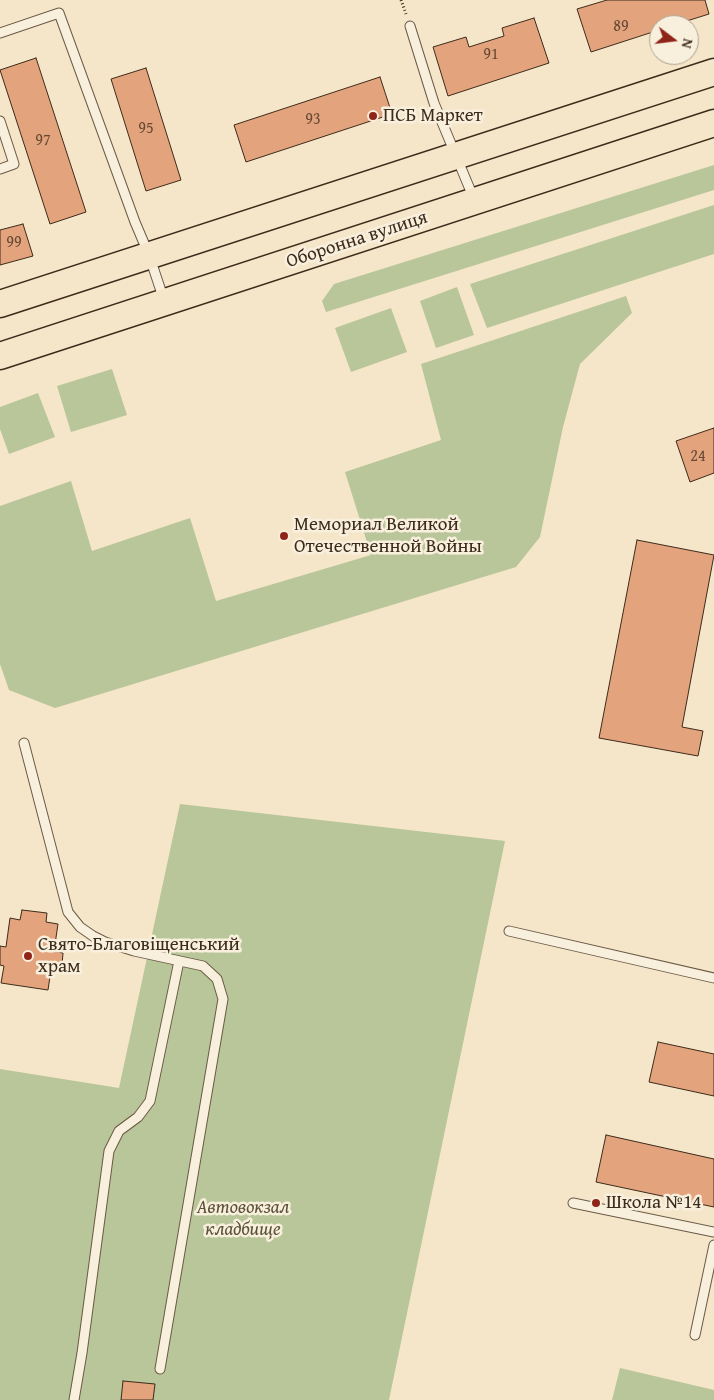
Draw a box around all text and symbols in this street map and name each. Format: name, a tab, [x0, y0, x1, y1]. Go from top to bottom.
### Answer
north arrow	[649, 15, 699, 65]
house number: 89	[613, 17, 629, 37]
text: N	[677, 37, 698, 51]
house number: 91	[483, 45, 499, 65]
place label: ПСБ Маркет	[383, 105, 483, 127]
house number: 93	[305, 110, 321, 130]
marker: ПСБ Маркет	[367, 110, 379, 122]
house number: 95	[138, 119, 154, 139]
house number: 97	[35, 131, 51, 151]
street label: Оборонна вулиця	[283, 206, 431, 274]
house number: 99	[6, 233, 22, 253]
house number: 24	[690, 447, 706, 467]
place label: Мемориал Великой Отечественной Войны	[294, 514, 482, 558]
marker: Мемориал Великой Отечественной Войны	[278, 530, 290, 542]
place label: Свято-Благовіщенський храм	[38, 934, 240, 978]
marker: Свято-Благовіщенський храм	[22, 950, 34, 962]
place label: Школа №14	[606, 1192, 701, 1214]
park label: Автовокзал кладбище	[197, 1197, 289, 1241]
marker: Школа №14	[590, 1197, 602, 1209]

